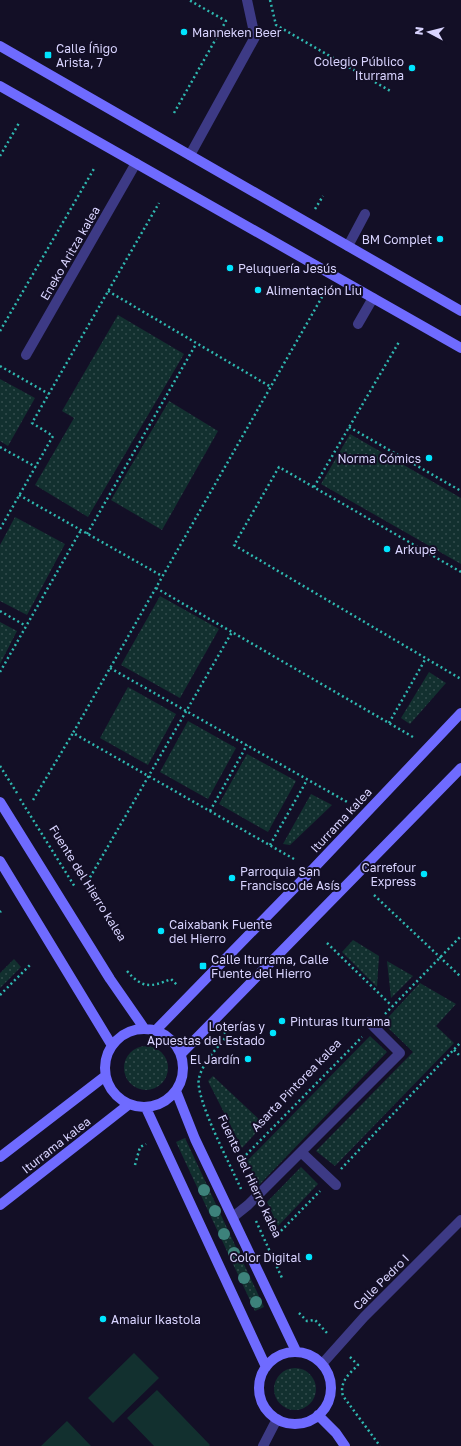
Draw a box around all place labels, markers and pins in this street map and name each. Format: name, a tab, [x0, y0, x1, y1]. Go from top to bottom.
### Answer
place label: Manneken Beer	[192, 25, 282, 40]
marker: Manneken Beer	[179, 27, 189, 37]
place label: Calle Íñigo Arista, 7	[56, 41, 117, 70]
marker: Calle Íñigo Arista, 7	[43, 50, 53, 60]
place label: Colegio Público Iturrama	[314, 54, 404, 83]
marker: Colegio Público Iturrama	[407, 63, 417, 73]
place label: BM Complet	[362, 232, 432, 247]
marker: BM Complet	[435, 234, 445, 244]
place label: Peluquería Jesús	[238, 261, 337, 276]
marker: Peluquería Jesús	[225, 263, 235, 273]
place label: Alimentación Liu	[266, 283, 362, 298]
marker: Alimentación Liu	[253, 285, 263, 295]
place label: Norma Cómics	[338, 451, 421, 466]
marker: Norma Cómics	[424, 453, 434, 463]
place label: Arkupe	[395, 542, 436, 557]
marker: Arkupe	[382, 544, 392, 554]
place label: Carrefour Express	[362, 860, 416, 889]
place label: Parroquia San Francisco de Asís	[240, 864, 340, 893]
marker: Carrefour Express	[419, 869, 429, 879]
marker: Parroquia San Francisco de Asís	[227, 873, 237, 883]
place label: Caixabank Fuente del Hierro	[169, 917, 272, 946]
marker: Caixabank Fuente del Hierro	[156, 926, 166, 936]
place label: Calle Iturrama, Calle Fuente del Hierro	[211, 952, 329, 981]
marker: Calle Iturrama, Calle Fuente del Hierro	[198, 961, 208, 971]
place label: Pinturas Iturrama	[290, 1014, 390, 1029]
marker: Pinturas Iturrama	[277, 1016, 287, 1026]
place label: Loterías y Apuestas del Estado	[147, 1019, 265, 1048]
marker: Loterías y Apuestas del Estado	[268, 1028, 278, 1038]
place label: El Jardín	[190, 1052, 240, 1067]
marker: El Jardín	[243, 1054, 253, 1064]
place label: Color Digital	[229, 1250, 301, 1265]
marker: Color Digital	[304, 1252, 314, 1262]
place label: Amaiur Ikastola	[111, 1312, 201, 1327]
marker: Amaiur Ikastola	[98, 1314, 108, 1324]

